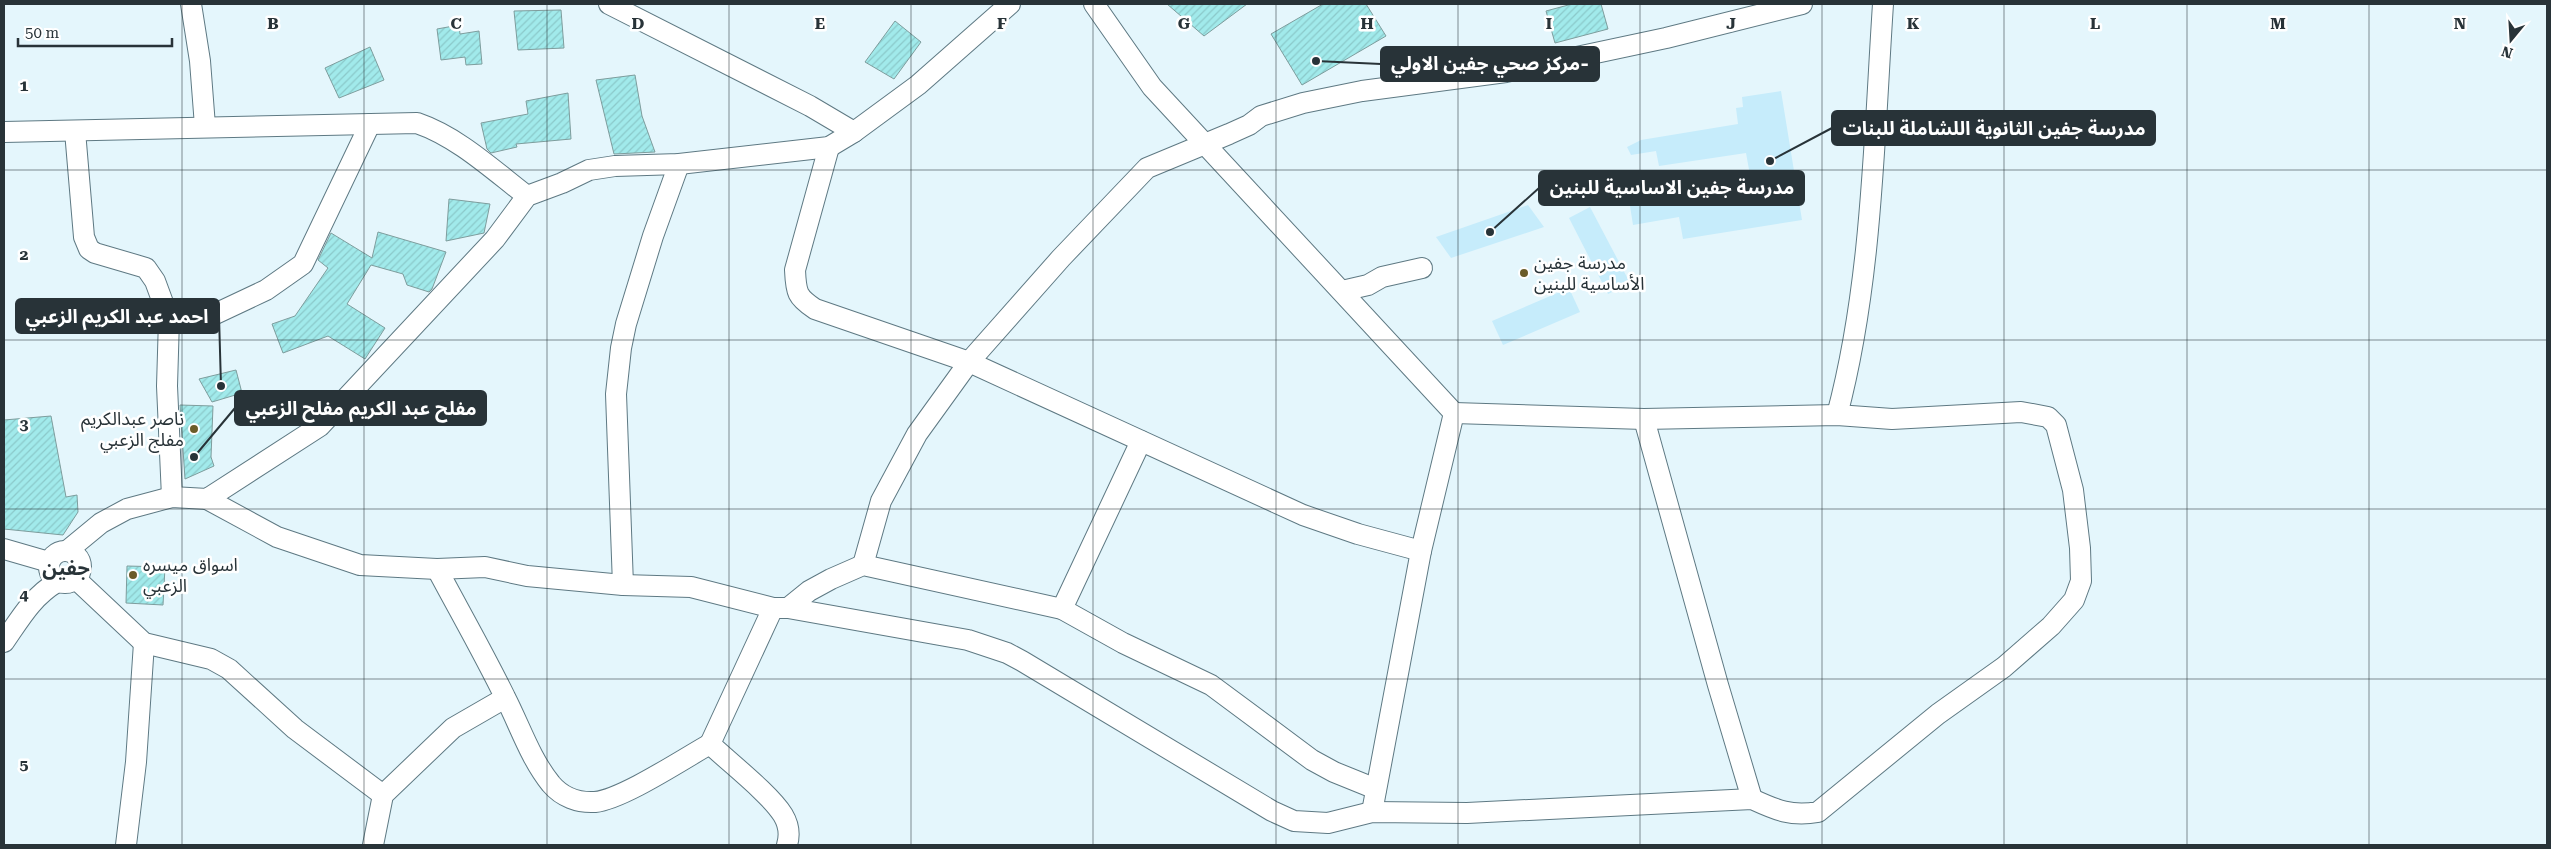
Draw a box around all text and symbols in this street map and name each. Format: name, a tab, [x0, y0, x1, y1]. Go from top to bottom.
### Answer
text: B	[267, 14, 279, 33]
text: C	[450, 14, 462, 33]
text: D	[632, 14, 645, 33]
text: E	[815, 14, 825, 33]
text: F	[997, 14, 1007, 33]
text: G	[1178, 14, 1191, 33]
text: H	[1360, 14, 1374, 33]
text: I	[1546, 14, 1552, 33]
text: J	[1726, 14, 1736, 33]
text: K	[1907, 14, 1920, 33]
text: L	[2090, 14, 2100, 33]
text: M	[2270, 14, 2286, 33]
text: N	[2454, 14, 2466, 33]
scale bar	[18, 15, 171, 47]
north arrow	[2486, 15, 2536, 65]
text: 50 m	[25, 24, 60, 42]
text: N	[2499, 43, 2515, 62]
callout: مركز صحي جفين الاولي-	[1381, 47, 1599, 81]
text: مركز صحي جفين الاولي-	[1391, 52, 1589, 78]
text: 1	[20, 76, 29, 95]
callout: مدرسة جفين الثانوية اللشاملة للبنات	[1832, 111, 2155, 145]
text: مدرسة جفين الثانوية اللشاملة للبنات	[1842, 117, 2146, 140]
callout: مدرسة جفين الاساسية للبنين	[1539, 171, 1804, 205]
text: مدرسة جفين الاساسية للبنين	[1550, 176, 1794, 199]
text: 2	[20, 245, 29, 264]
place label: مدرسة جفين الأساسية للبنين	[1534, 252, 1645, 295]
marker: مدرسة جفين الأساسية للبنين	[1518, 267, 1530, 279]
callout: احمد عبد الكريم الزعبي	[16, 299, 219, 333]
text: احمد عبد الكريم الزعبي	[26, 305, 208, 331]
callout: مفلح عبد الكريم مفلح الزعبي	[235, 391, 486, 425]
text: مفلح عبد الكريم مفلح الزعبي	[245, 397, 477, 423]
place label: ناصر عبدالكريم مفلج الزعبي	[81, 408, 184, 453]
text: 3	[20, 415, 29, 434]
marker: ناصر عبدالكريم مفلج الزعبي	[188, 423, 200, 435]
place label: اسواق ميسره الزعبي	[143, 554, 238, 599]
district label: جفين	[42, 556, 90, 580]
marker: اسواق ميسره الزعبي	[127, 569, 139, 581]
text: 4	[20, 585, 29, 604]
text: 5	[20, 755, 29, 774]

